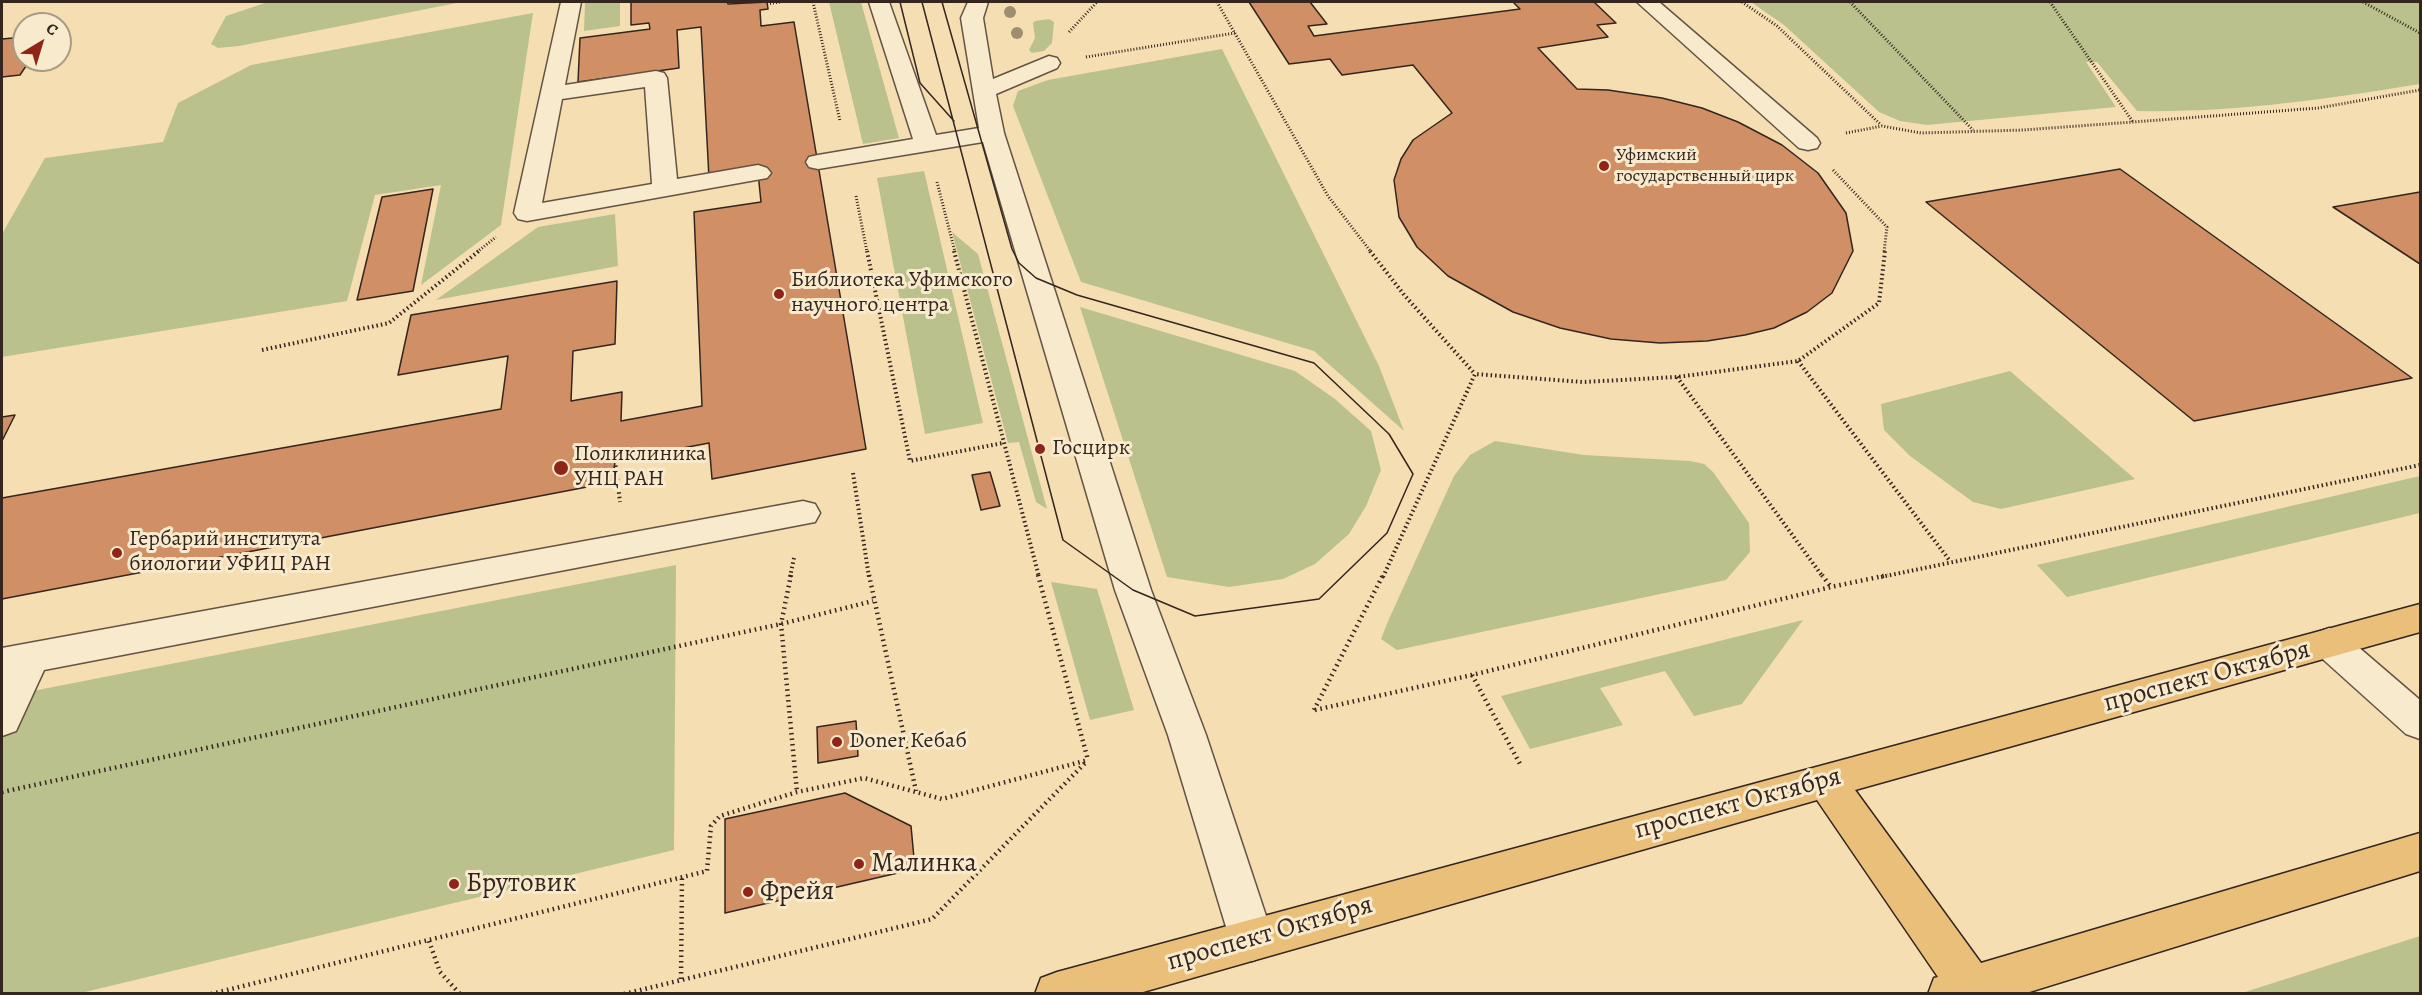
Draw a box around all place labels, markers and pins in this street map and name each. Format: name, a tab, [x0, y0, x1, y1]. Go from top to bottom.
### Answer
place label: Уфимский государственный цирк	[1616, 145, 1794, 188]
marker: Уфимский государственный цирк	[1597, 159, 1611, 173]
place label: Библиотека Уфимского научного центра	[791, 268, 1013, 320]
marker: Библиотека Уфимского научного центра	[772, 287, 786, 301]
place label: Госцирк	[1052, 436, 1130, 462]
place label: Поликлиника УНЦ РАН	[574, 442, 706, 494]
marker: Госцирк	[1033, 442, 1047, 456]
marker: Поликлиника УНЦ РАН	[552, 459, 570, 477]
place label: Гербарий института биологии УФИЦ РАН	[129, 527, 331, 578]
marker: Гербарий института биологии УФИЦ РАН	[110, 546, 124, 560]
place label: Doner Кебаб	[849, 729, 967, 755]
marker: Doner Кебаб	[830, 735, 844, 749]
place label: Малинка	[871, 848, 977, 880]
marker: Малинка	[852, 857, 866, 871]
place label: Брутовик	[466, 868, 576, 900]
place label: Фрейя	[760, 876, 834, 908]
marker: Брутовик	[447, 877, 461, 891]
marker: Фрейя	[741, 885, 755, 899]

